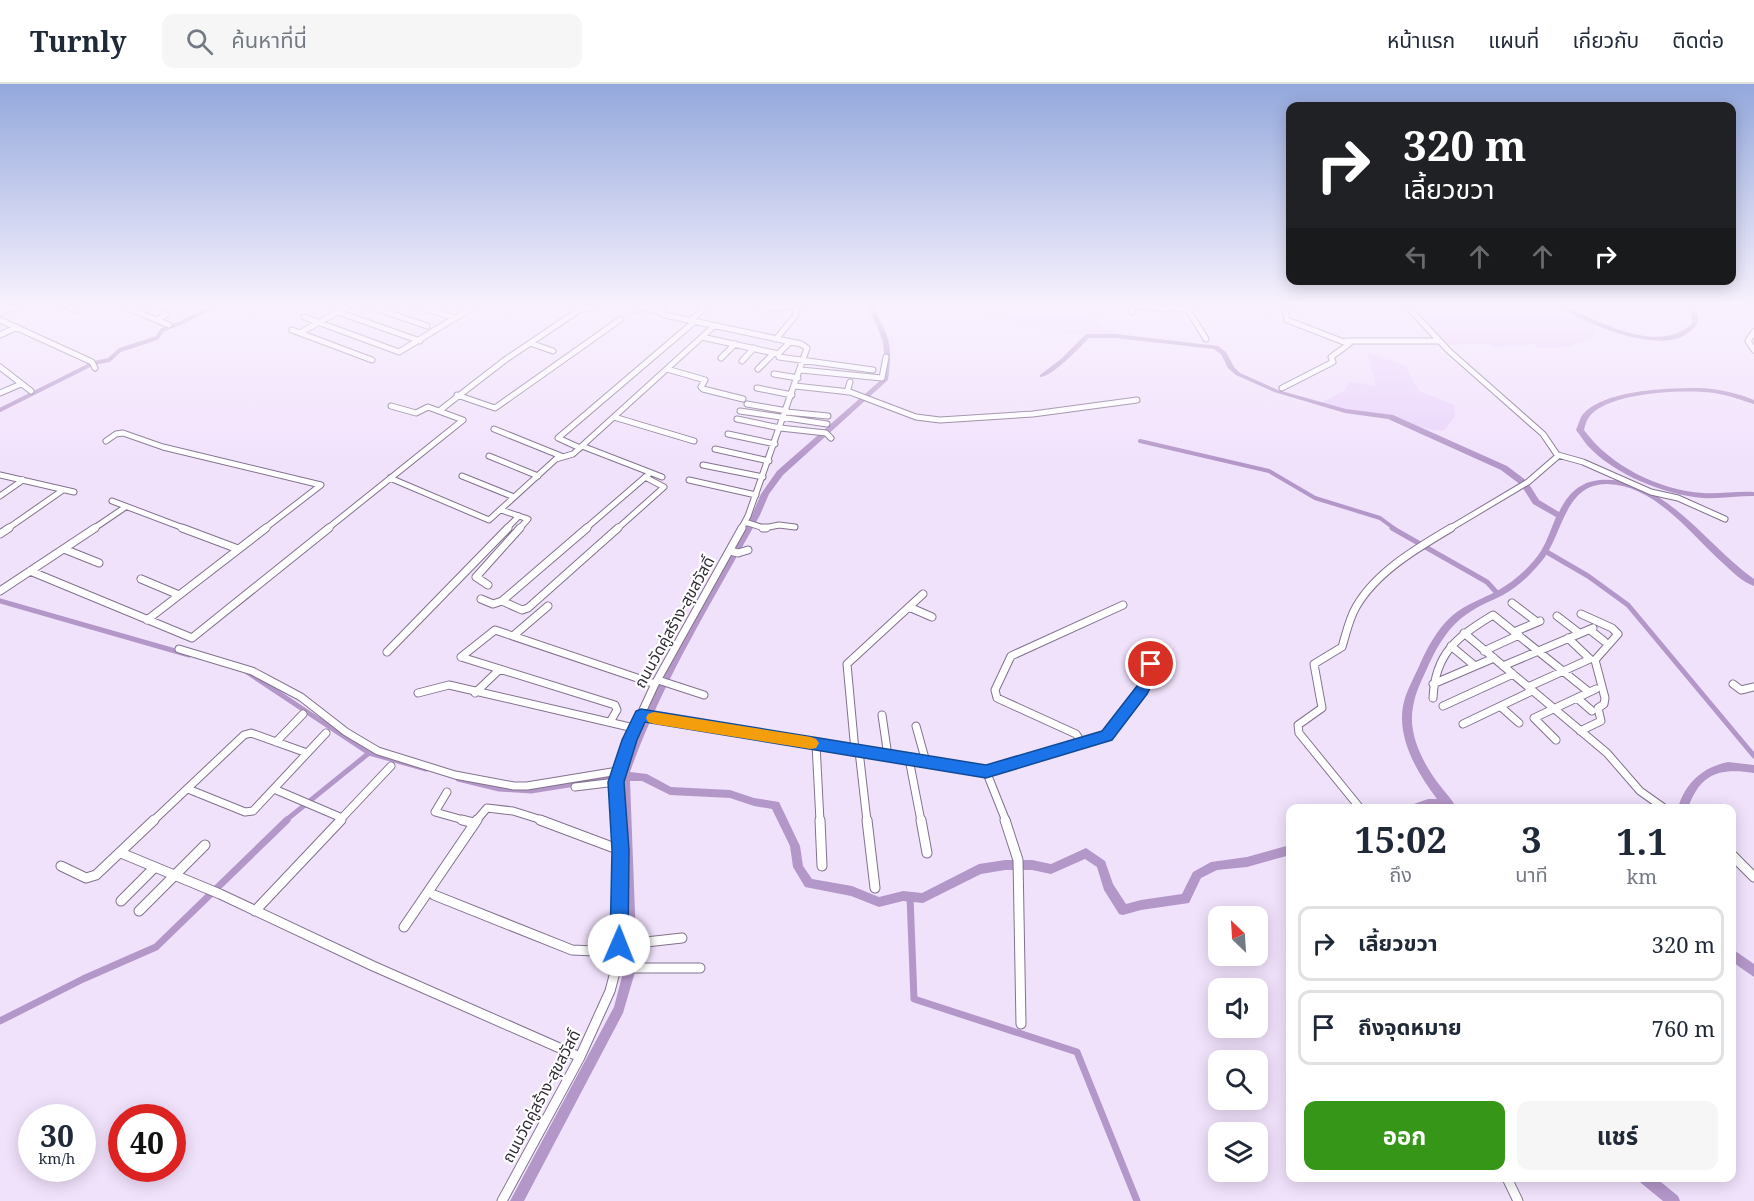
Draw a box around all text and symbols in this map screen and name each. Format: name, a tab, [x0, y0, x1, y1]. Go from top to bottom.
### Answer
search box	[162, 14, 582, 68]
text: Turnly	[30, 22, 126, 60]
text: ค้นหาที่นี่	[231, 24, 307, 54]
icon: search	[183, 25, 216, 58]
text: หน้าแรก	[1387, 26, 1455, 54]
text: แผนที่	[1488, 26, 1539, 54]
text: เกี่ยวกับ	[1572, 26, 1639, 54]
text: ติดต่อ	[1672, 26, 1724, 54]
text: 320 m	[1403, 116, 1527, 173]
icon: right	[1304, 126, 1382, 204]
text: เลี้ยวขวา	[1403, 170, 1494, 207]
icon: left	[1400, 240, 1433, 273]
icon: ahead	[1463, 240, 1496, 273]
icon: ahead	[1526, 240, 1559, 273]
icon: right	[1589, 240, 1622, 273]
street label: ถนนวัดคู่สร้าง-สุขสวัสดิ์	[629, 552, 719, 692]
pin	[1125, 638, 1176, 689]
icon: arrive	[1134, 647, 1167, 680]
text: 15:02	[1354, 815, 1447, 864]
text: 3	[1521, 815, 1542, 864]
text: 1.1	[1616, 817, 1668, 866]
text: ถึง	[1389, 861, 1412, 888]
text: นาที	[1515, 861, 1548, 888]
text: km	[1627, 863, 1657, 890]
north arrow	[1208, 906, 1268, 966]
map controls	[1208, 906, 1268, 1182]
position arrow	[587, 913, 651, 977]
icon: right	[1307, 927, 1340, 960]
text: เลี้ยวขวา	[1358, 927, 1438, 957]
text: 320 m	[1652, 929, 1715, 959]
button: sound	[1208, 978, 1268, 1038]
icon: arrive	[1307, 1011, 1340, 1044]
text: ถึงจุดหมาย	[1358, 1011, 1462, 1041]
text: 760 m	[1652, 1013, 1715, 1043]
street label: ถนนวัดคู่สร้าง-สุขสวัสดิ์	[497, 1026, 585, 1166]
button: search	[1208, 1050, 1268, 1110]
button: ออก	[1304, 1101, 1505, 1170]
button: แชร์	[1517, 1101, 1718, 1170]
speed limit sign: 40	[108, 1104, 186, 1182]
text: 30	[40, 1115, 74, 1156]
button: layers	[1208, 1122, 1268, 1182]
text: km/h	[39, 1148, 75, 1168]

